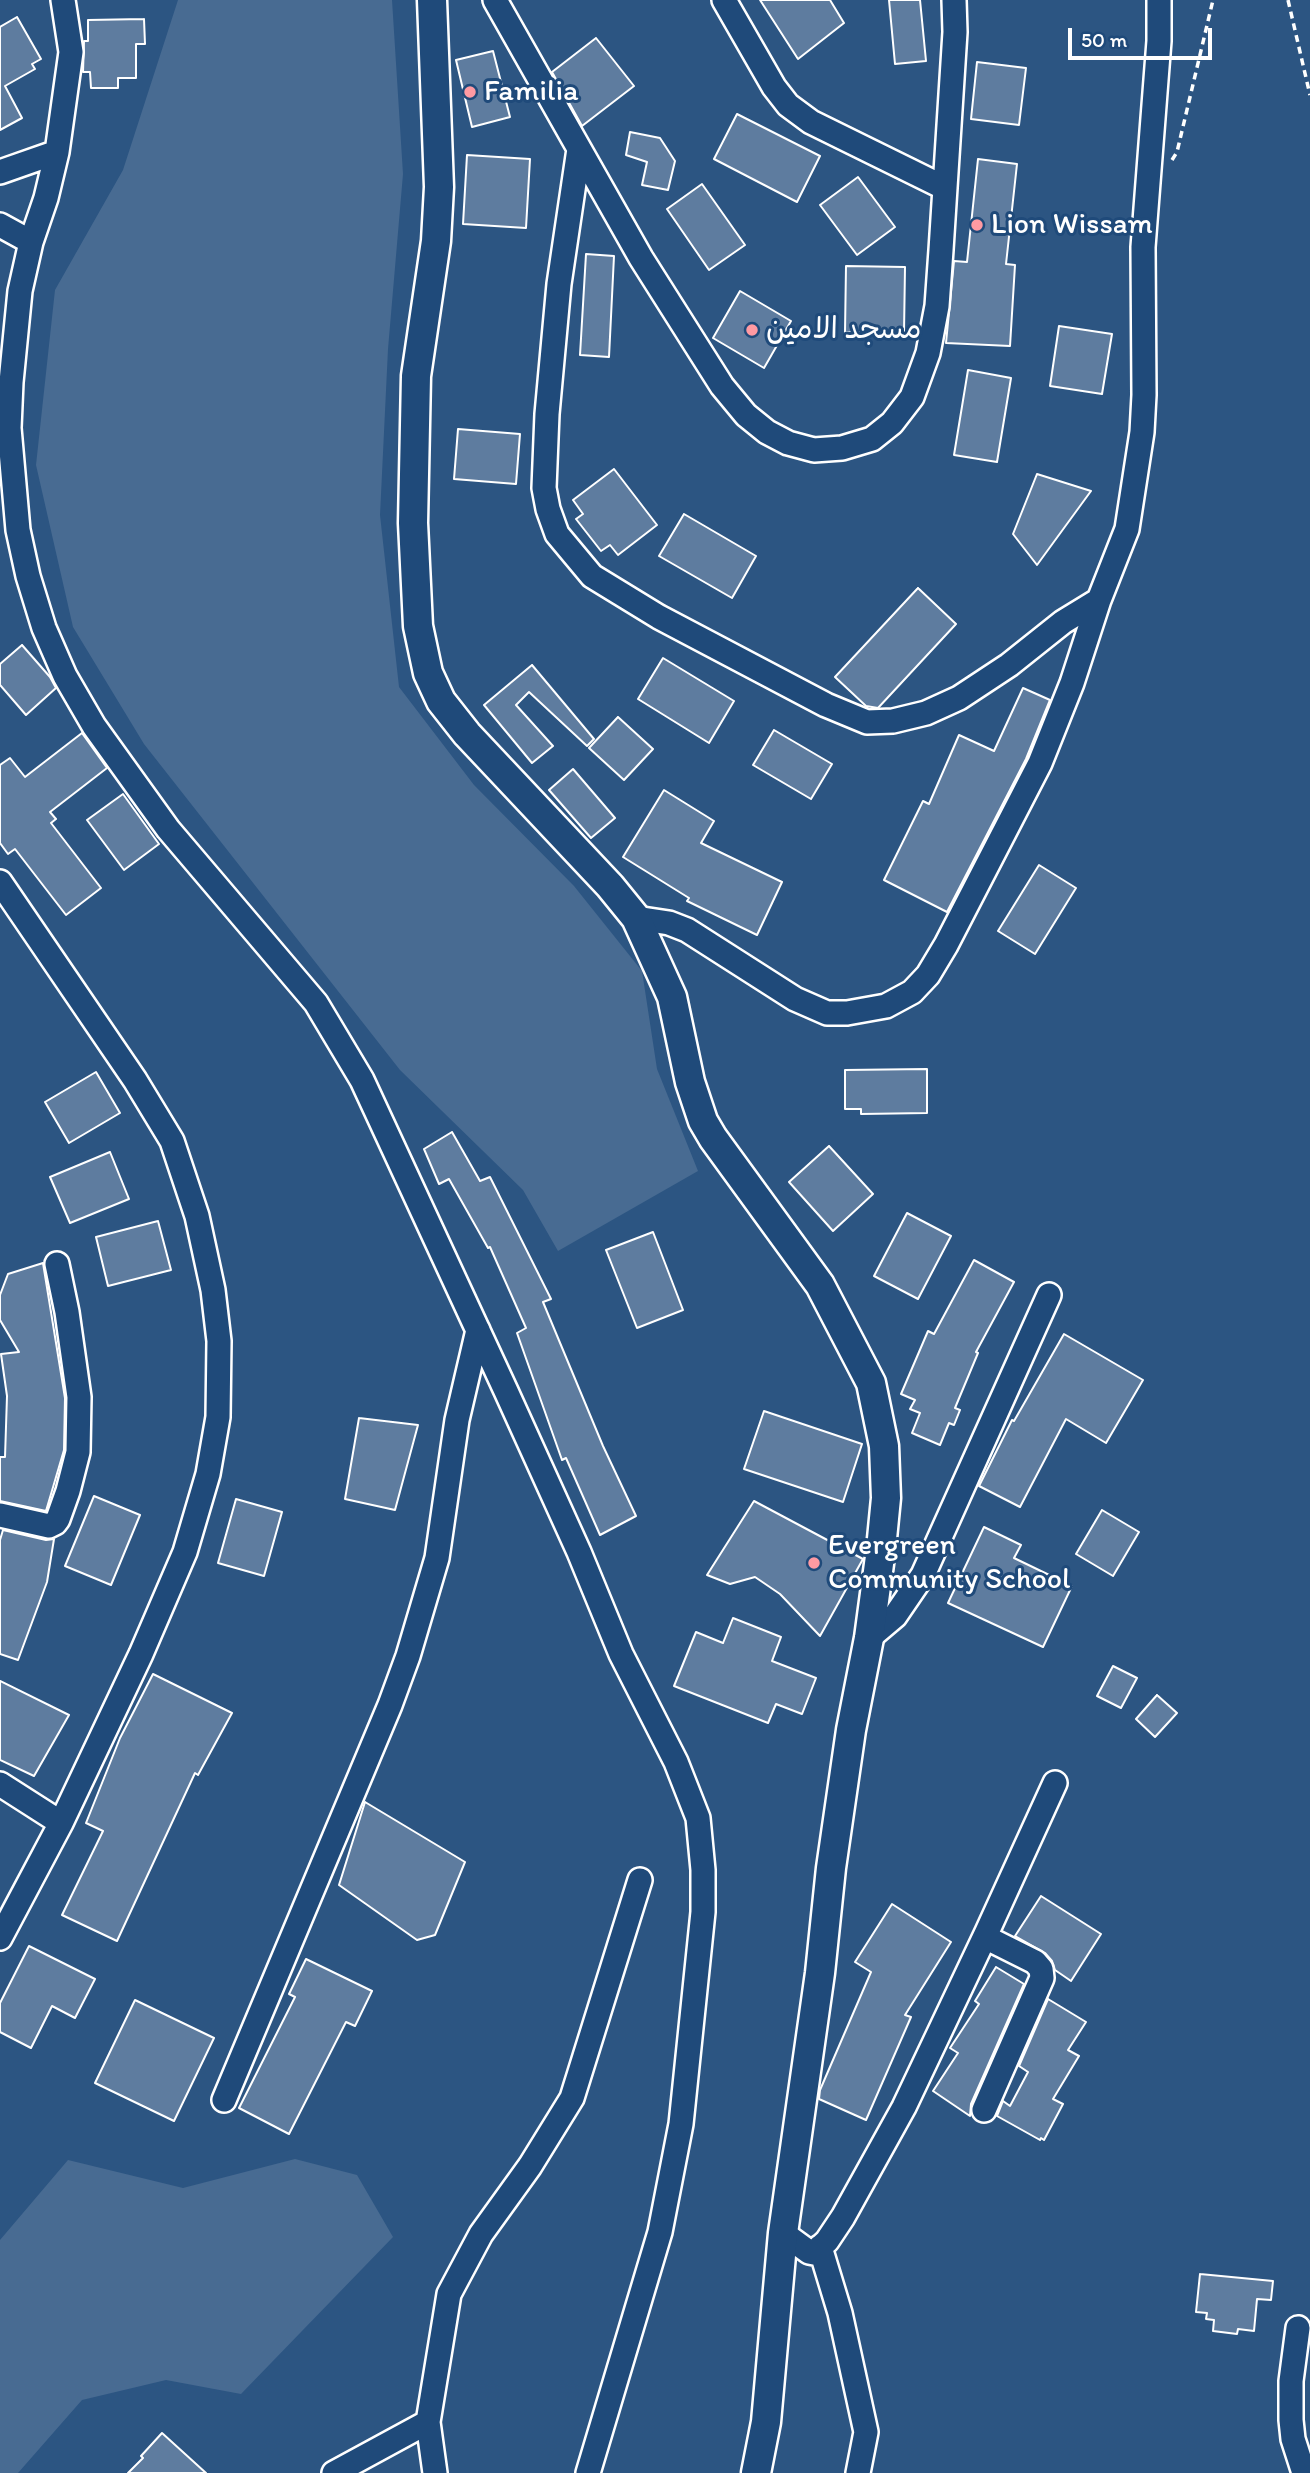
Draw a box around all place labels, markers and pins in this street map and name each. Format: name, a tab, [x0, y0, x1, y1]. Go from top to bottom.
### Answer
place label: Familia	[484, 74, 579, 110]
marker: Familia	[462, 84, 478, 100]
place label: Lion Wissam	[991, 207, 1153, 243]
marker: Lion Wissam	[969, 217, 985, 233]
place label: مسجد الامين	[766, 312, 922, 348]
marker: مسجد الامين	[744, 322, 760, 338]
place label: Evergreen Community School	[828, 1528, 1070, 1598]
marker: Evergreen Community School	[806, 1555, 822, 1571]

